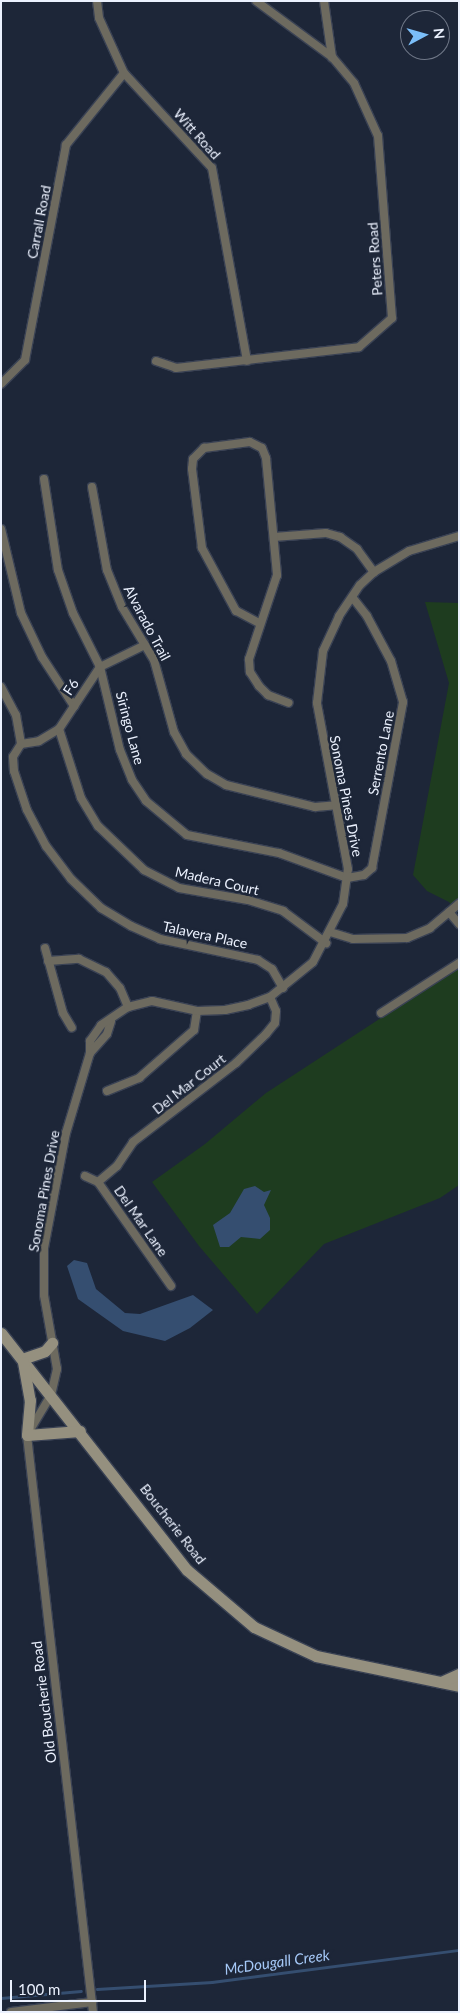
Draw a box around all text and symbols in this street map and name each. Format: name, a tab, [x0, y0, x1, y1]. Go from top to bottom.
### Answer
north arrow	[400, 10, 450, 60]
text: N	[430, 27, 448, 40]
street label: Witt Road	[170, 105, 224, 163]
street label: Carrall Road	[24, 184, 54, 260]
street label: Peters Road	[364, 222, 386, 296]
street label: Alvarado Trail	[120, 582, 174, 664]
street label: F6	[60, 676, 82, 698]
street label: Siringo Lane	[112, 690, 148, 766]
street label: Serrento Lane	[365, 709, 397, 797]
street label: Sonoma Pines Drive	[326, 734, 366, 858]
street label: Madera Court	[173, 863, 261, 899]
street label: Talavera Place	[161, 918, 249, 952]
street label: Del Mar Court	[149, 1050, 229, 1118]
street label: Sonoma Pines Drive	[25, 1129, 63, 1253]
street label: Del Mar Lane	[110, 1182, 172, 1260]
street label: Boucherie Road	[137, 1481, 209, 1567]
street label: Old Boucherie Road	[28, 1640, 60, 1764]
water label: McDougall Creek	[223, 1946, 331, 1978]
scale bar	[12, 1970, 149, 2002]
text: 100 m	[18, 1980, 60, 1998]

